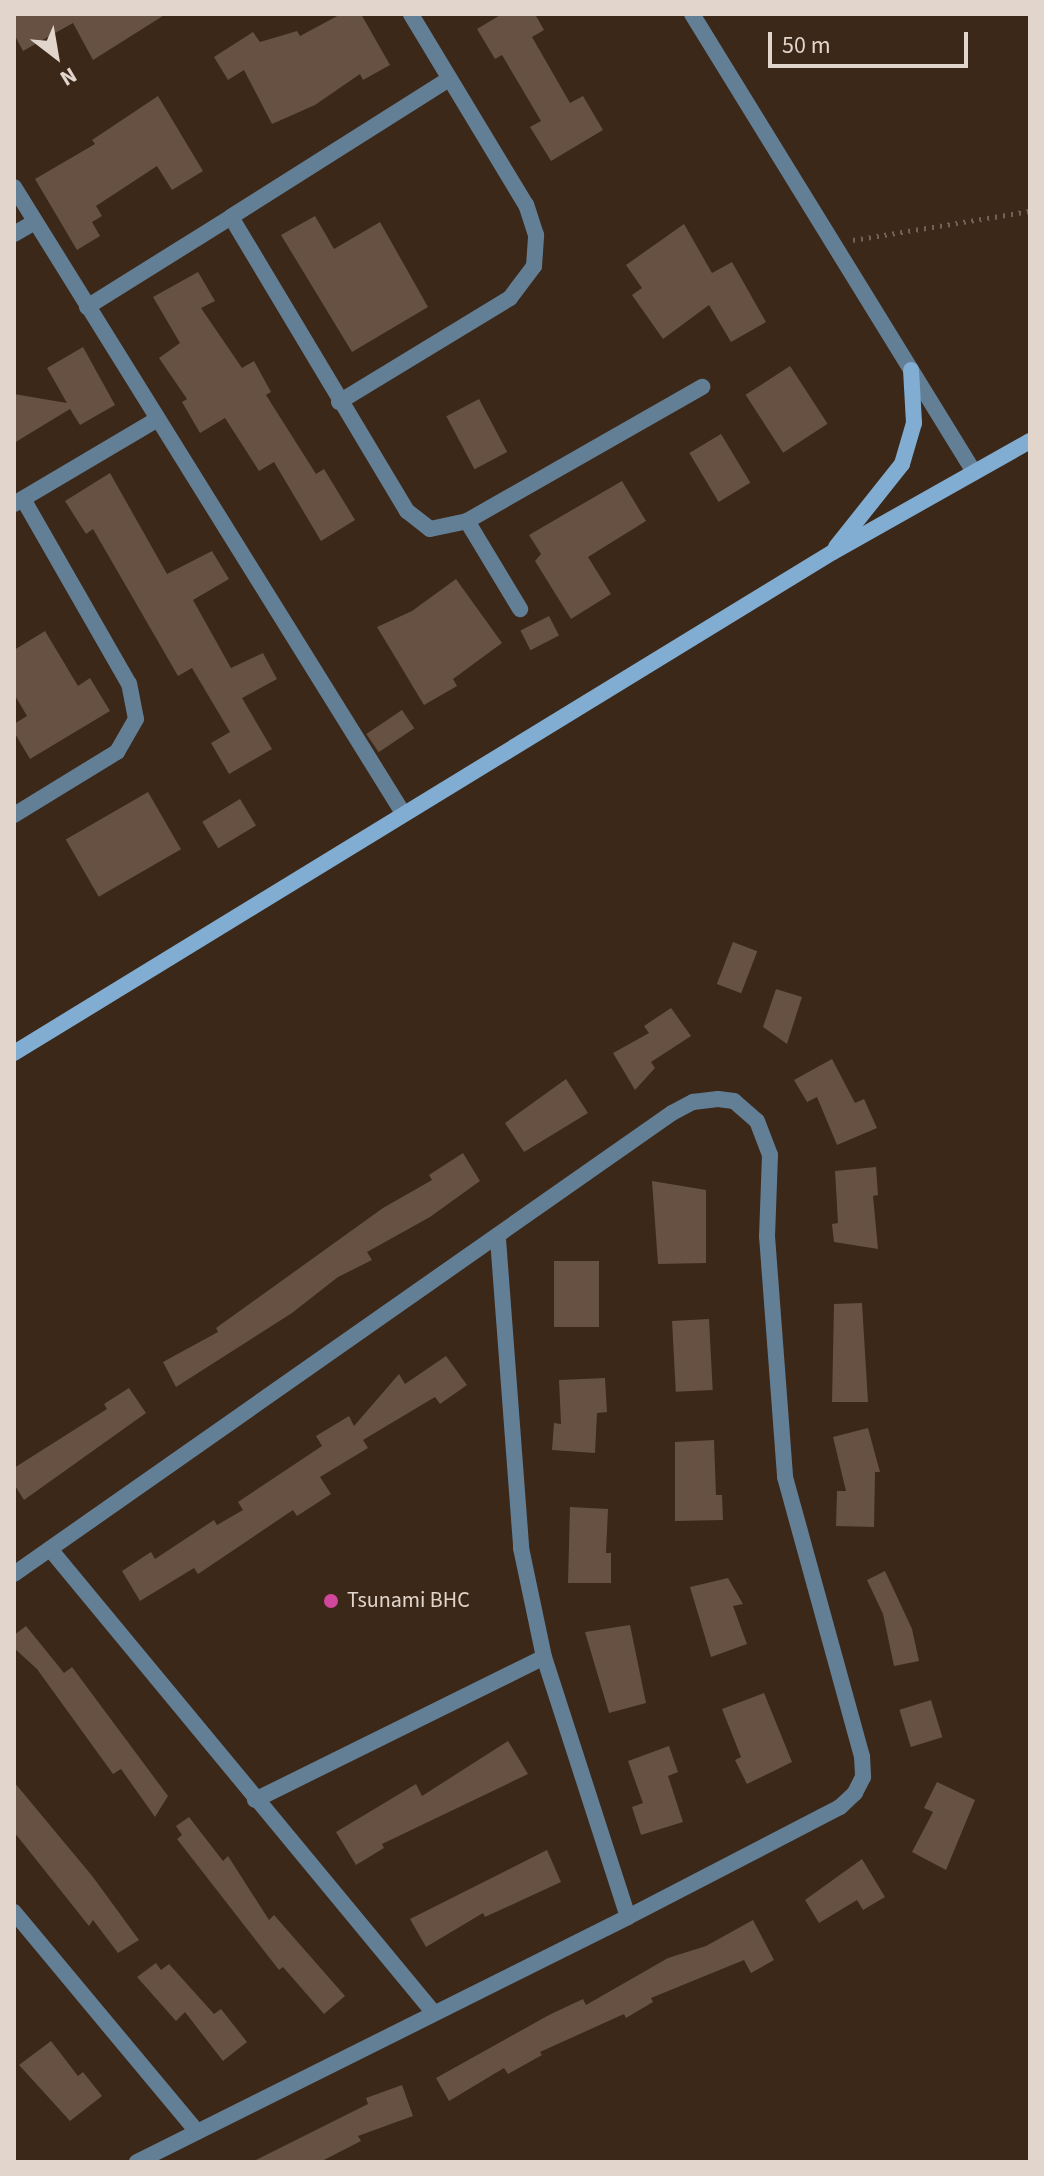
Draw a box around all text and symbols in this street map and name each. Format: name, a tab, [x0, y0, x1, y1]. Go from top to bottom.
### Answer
north arrow	[16, 16, 96, 96]
scale bar	[772, 16, 972, 66]
text: 50 m	[782, 28, 831, 63]
text: N	[54, 59, 83, 94]
place label: Tsunami BHC	[347, 1588, 470, 1614]
marker: Tsunami BHC	[322, 1592, 340, 1610]

